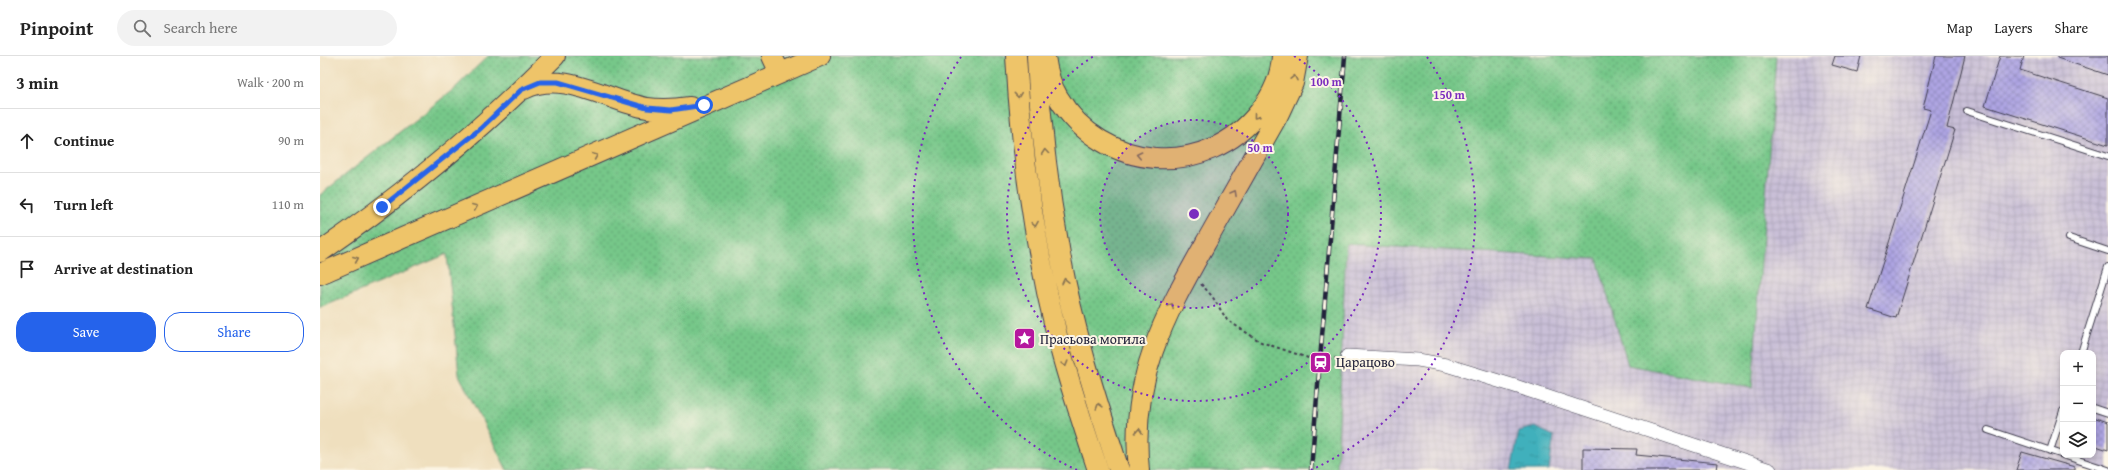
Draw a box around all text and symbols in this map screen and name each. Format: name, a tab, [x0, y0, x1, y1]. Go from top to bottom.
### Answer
search box	[117, 10, 397, 46]
text: Pinpoint	[20, 14, 93, 42]
icon: search	[131, 17, 153, 39]
text: Search here	[163, 17, 237, 38]
text: Map	[1947, 18, 1973, 38]
text: Layers	[1995, 18, 2033, 38]
text: Share	[2055, 18, 2088, 38]
text: 3 min	[16, 70, 58, 95]
text: Walk · 200 m	[237, 73, 304, 92]
text: 100 m	[1310, 73, 1343, 90]
one-way arrow	[1289, 75, 1297, 81]
text: 150 m	[1433, 86, 1466, 103]
one-way arrow	[1014, 92, 1023, 98]
route start	[695, 96, 713, 114]
one-way arrow	[1253, 112, 1260, 119]
icon: ahead	[16, 130, 38, 152]
text: Continue	[54, 130, 115, 151]
text: 90 m	[278, 131, 304, 150]
text: 50 m	[1247, 139, 1273, 156]
one-way arrow	[1040, 149, 1049, 155]
one-way arrow	[1136, 152, 1142, 160]
one-way arrow	[590, 153, 598, 161]
one-way arrow	[1229, 190, 1237, 197]
icon: left	[16, 194, 38, 216]
text: Turn left	[54, 194, 113, 215]
text: 110 m	[272, 195, 304, 214]
route end	[373, 198, 391, 216]
one-way arrow	[472, 204, 479, 212]
centre of rings	[1187, 207, 1201, 221]
one-way arrow	[1030, 221, 1038, 227]
one-way arrow	[351, 256, 359, 264]
icon: arrive	[16, 258, 38, 280]
text: Arrive at destination	[54, 258, 193, 279]
one-way arrow	[1062, 277, 1070, 284]
one-way arrow	[1166, 303, 1173, 311]
button: Save	[16, 312, 156, 352]
button: Share	[164, 312, 304, 352]
place icon: Прасьова могила	[1012, 326, 1038, 352]
place label: Прасьова могила	[1040, 329, 1146, 349]
station icon: Царацово	[1307, 349, 1333, 375]
map controls	[2060, 350, 2096, 458]
button: +	[2060, 350, 2096, 386]
place label: Царацово	[1336, 352, 1395, 372]
one-way arrow	[1060, 361, 1069, 368]
button: −	[2060, 386, 2096, 422]
one-way arrow	[1095, 403, 1104, 410]
button: layers	[2060, 422, 2096, 458]
one-way arrow	[1134, 428, 1143, 434]

